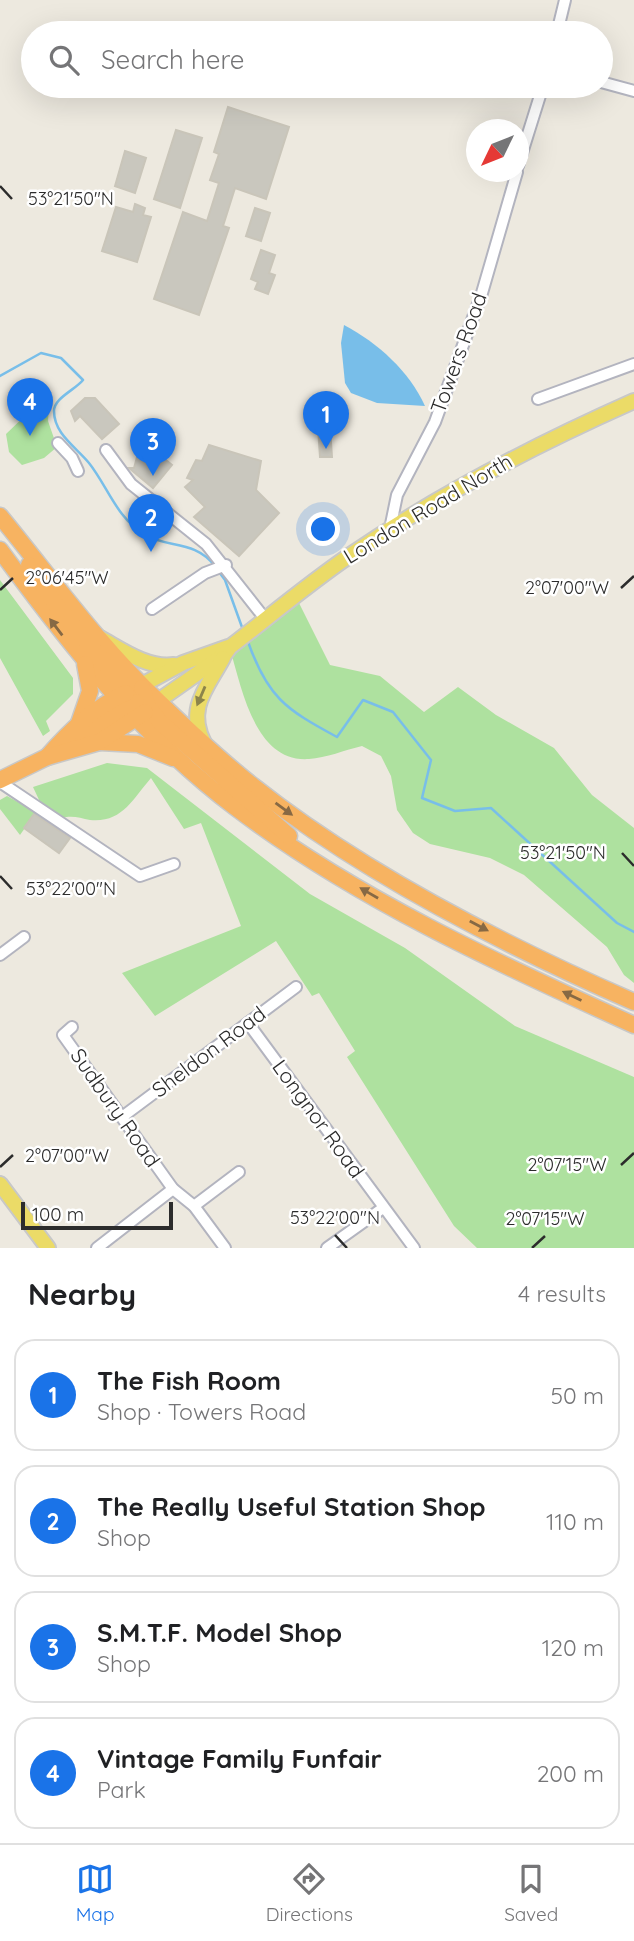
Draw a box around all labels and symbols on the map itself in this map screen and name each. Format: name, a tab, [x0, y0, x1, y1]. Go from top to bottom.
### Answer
north arrow	[466, 119, 529, 182]
text: 53°21'50"N	[28, 187, 114, 210]
street label: Towers Road	[424, 289, 492, 416]
pin: 4	[7, 378, 53, 436]
pin: 1	[303, 391, 349, 449]
pin: 3	[130, 418, 176, 476]
street label: London Road North	[338, 447, 517, 569]
pin: 2	[128, 494, 174, 552]
your location	[306, 512, 340, 546]
text: 2°06'45"W	[25, 566, 109, 589]
text: 2°07'00"W	[525, 576, 609, 599]
one-way arrow	[50, 618, 64, 636]
one-way arrow	[195, 686, 207, 706]
one-way arrow	[275, 802, 294, 816]
text: 53°21'50"N	[520, 841, 606, 864]
text: 53°22'00"N	[26, 877, 116, 900]
one-way arrow	[360, 886, 379, 899]
one-way arrow	[469, 920, 489, 932]
one-way arrow	[562, 990, 582, 1002]
street label: Sheldon Road	[146, 1000, 270, 1102]
street label: Sudbury Road	[65, 1043, 166, 1172]
street label: Longnor Road	[267, 1054, 370, 1183]
text: 2°07'00"W	[25, 1144, 109, 1167]
text: 2°07'15"W	[527, 1153, 607, 1176]
scale bar	[21, 1199, 173, 1231]
text: 53°22'00"N	[290, 1206, 380, 1229]
text: 2°07'15"W	[505, 1207, 585, 1230]

